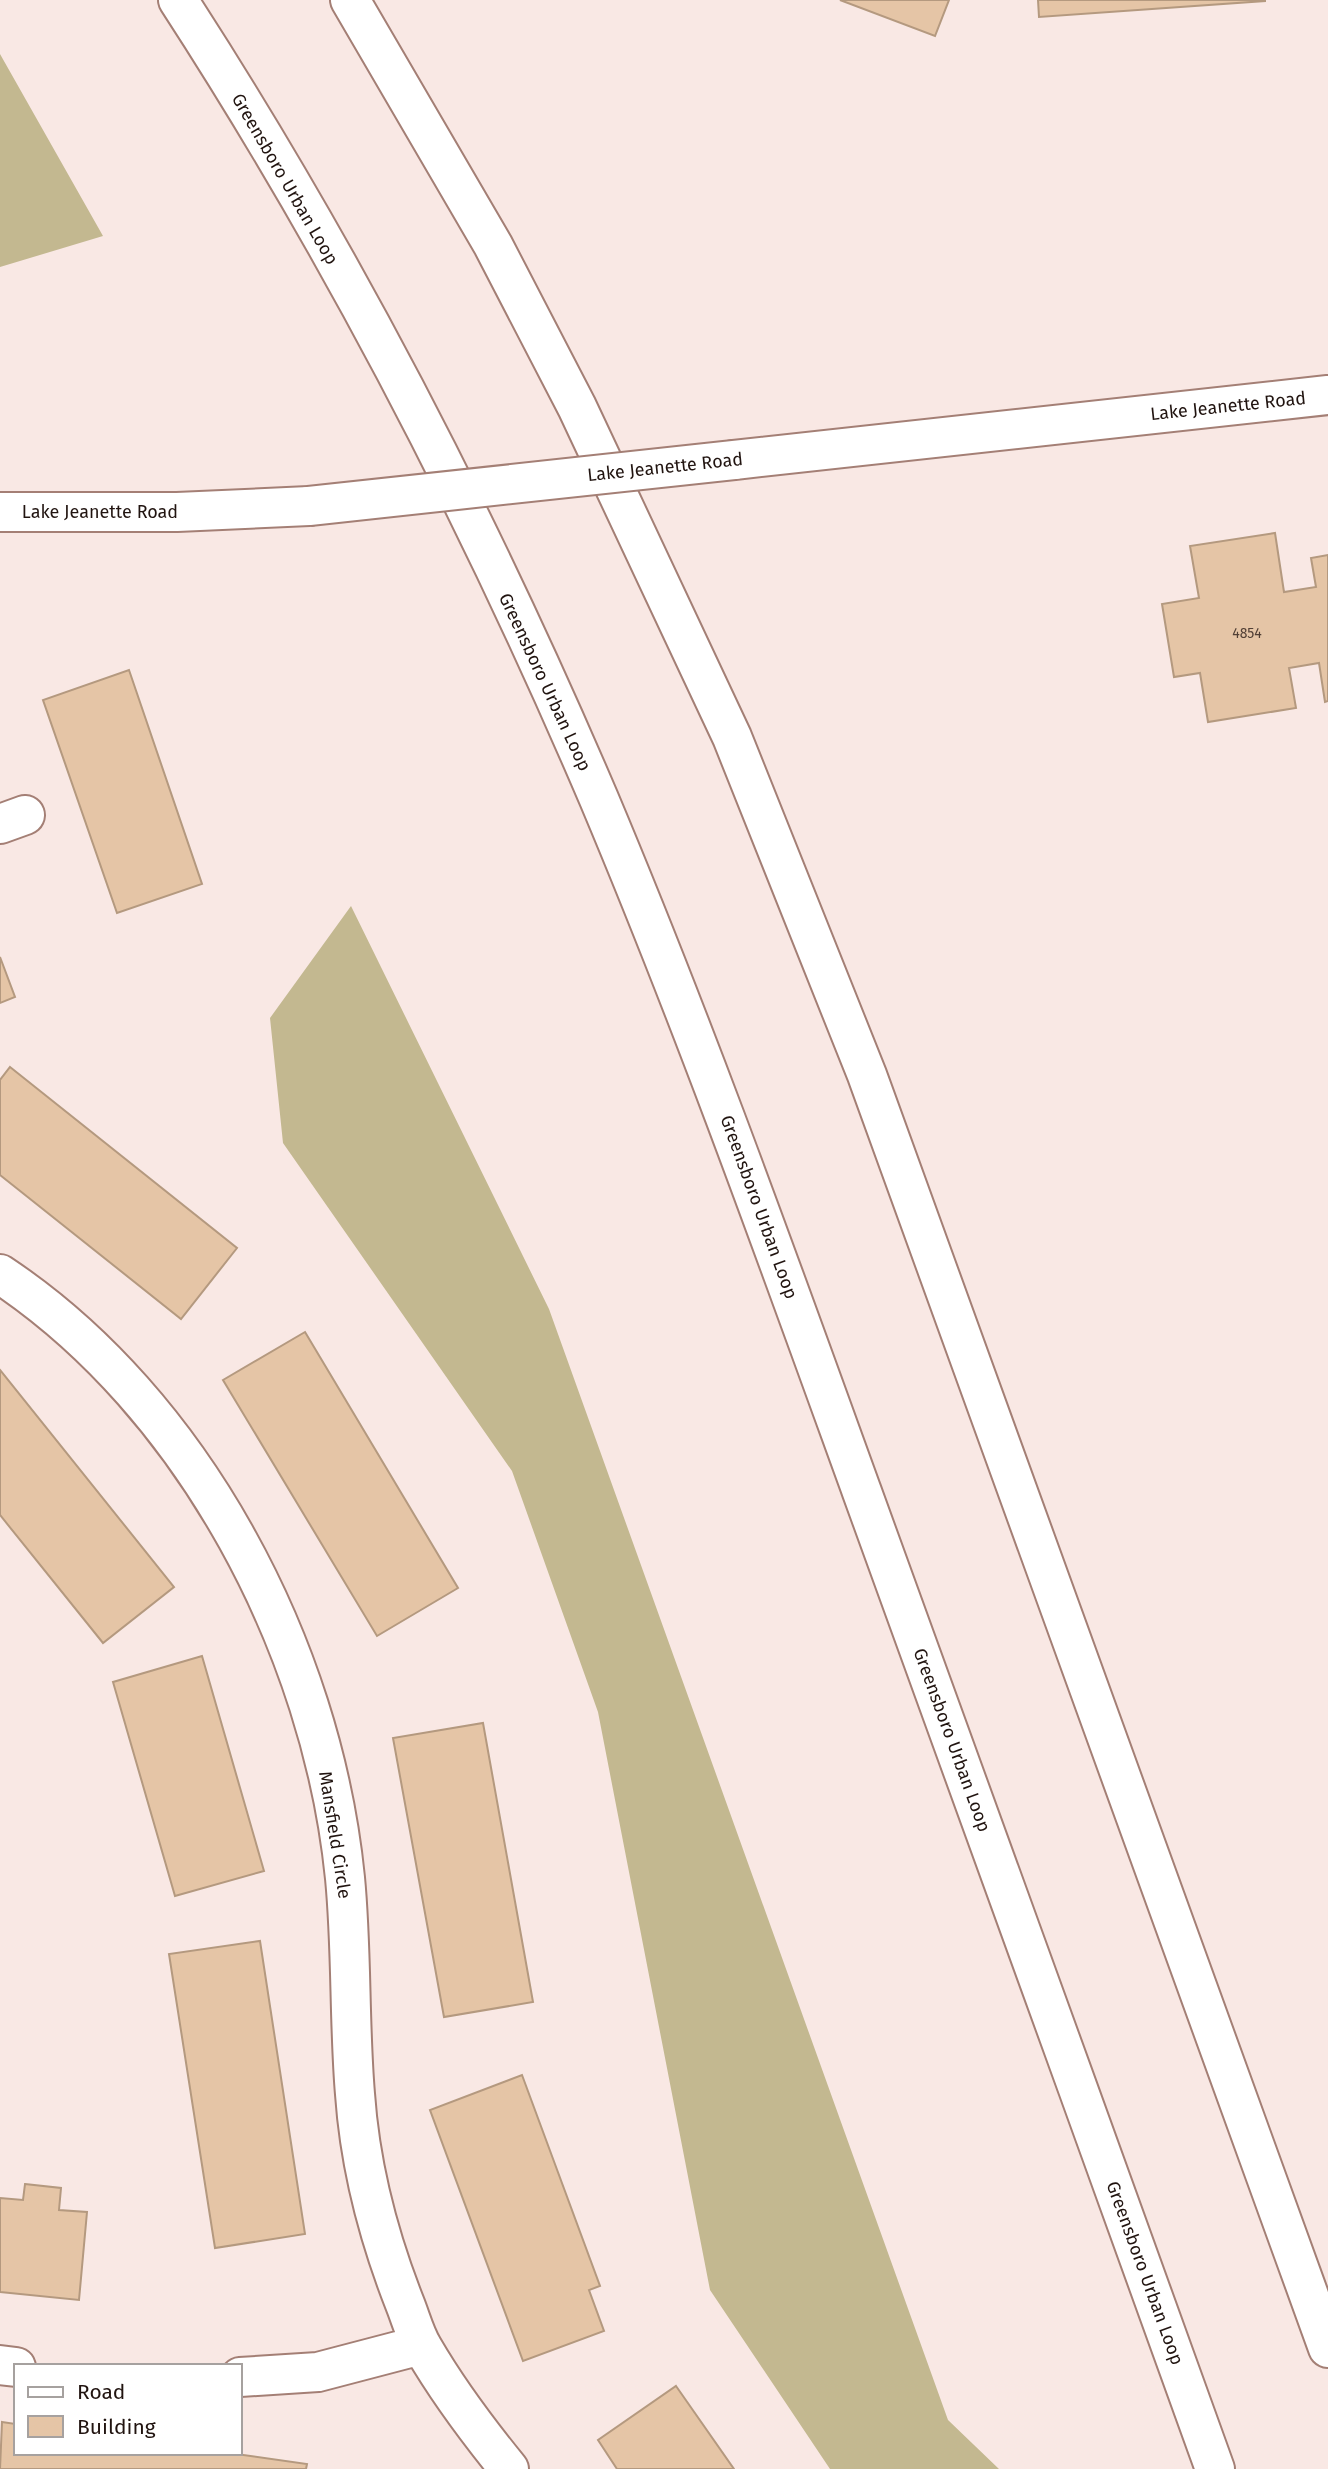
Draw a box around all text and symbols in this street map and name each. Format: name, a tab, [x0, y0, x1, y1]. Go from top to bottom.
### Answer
street label: Greensboro Urban Loop	[227, 90, 343, 268]
street label: Lake Jeanette Road	[1149, 387, 1307, 425]
street label: Lake Jeanette Road	[586, 448, 744, 486]
street label: Lake Jeanette Road	[22, 501, 178, 523]
street label: Greensboro Urban Loop	[494, 589, 596, 775]
house number: 4854	[1232, 625, 1262, 642]
street label: Greensboro Urban Loop	[715, 1112, 803, 1302]
street label: Greensboro Urban Loop	[908, 1645, 996, 1835]
street label: Mansfield Circle	[314, 1770, 356, 1900]
street label: Greensboro Urban Loop	[1101, 2178, 1189, 2368]
legend	[14, 2364, 242, 2455]
text: Road	[77, 2379, 125, 2405]
text: Building	[77, 2414, 156, 2440]

